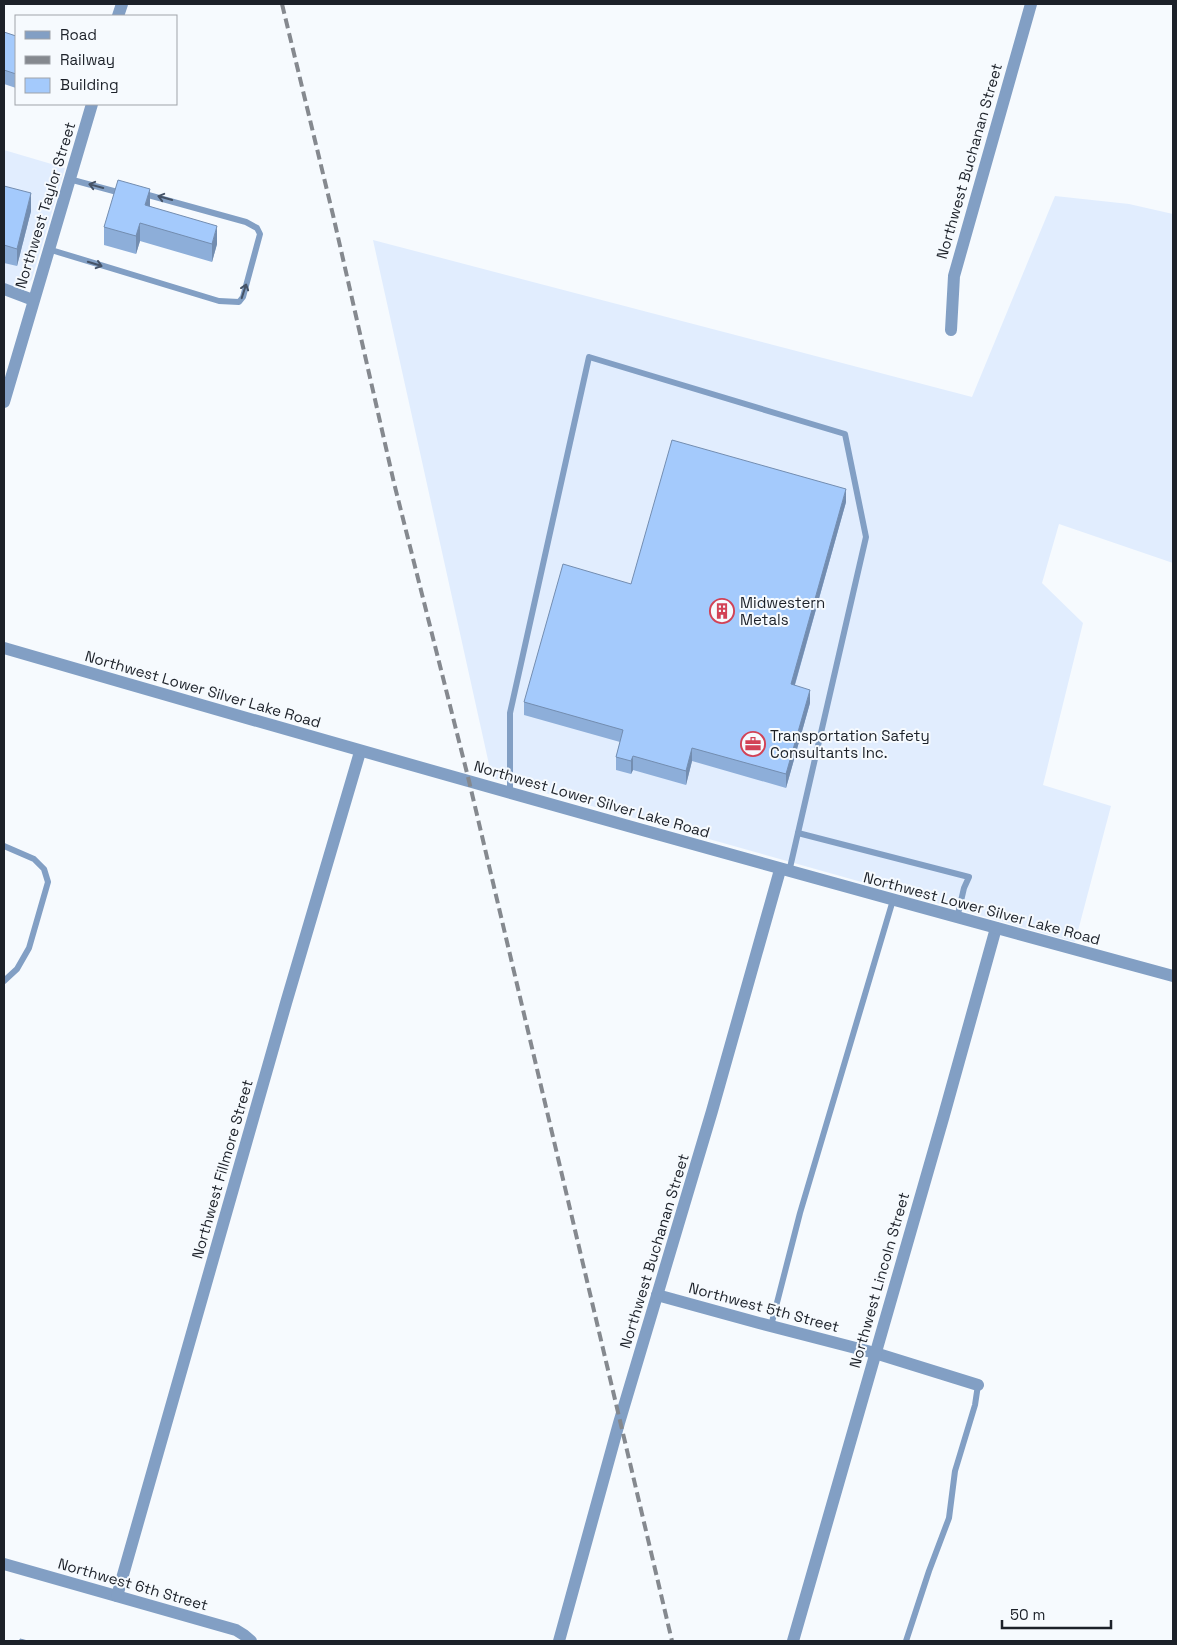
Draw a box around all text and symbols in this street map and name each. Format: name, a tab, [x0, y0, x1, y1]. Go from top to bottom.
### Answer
legend	[15, 15, 178, 105]
text: Road	[60, 25, 97, 44]
text: Railway	[60, 50, 115, 69]
street label: Northwest Buchanan Street	[932, 61, 1006, 261]
text: Building	[60, 75, 119, 94]
street label: Northwest Taylor Street	[11, 119, 79, 291]
one-way arrow	[88, 181, 104, 191]
one-way arrow	[158, 193, 174, 203]
one-way arrow	[87, 259, 103, 269]
one-way arrow	[240, 284, 249, 299]
place label: Midwestern Metals	[740, 593, 825, 629]
building icon: Midwestern Metals	[709, 598, 735, 624]
street label: Northwest Lower Silver Lake Road	[83, 646, 323, 732]
place label: Transportation Safety Consultants Inc.	[770, 726, 930, 762]
office icon: Transportation Safety Consultants Inc.	[740, 731, 766, 757]
street label: Northwest Lower Silver Lake Road	[472, 756, 712, 842]
street label: Northwest Lower Silver Lake Road	[862, 867, 1102, 949]
street label: Northwest Fillmore Street	[187, 1077, 257, 1261]
street label: Northwest Buchanan Street	[615, 1151, 693, 1351]
street label: Northwest Lincoln Street	[845, 1190, 913, 1370]
street label: Northwest 5th Street	[687, 1278, 841, 1336]
street label: Northwest 6th Street	[56, 1553, 210, 1615]
scale bar	[1002, 1598, 1111, 1630]
text: 50 m	[1010, 1605, 1045, 1624]

